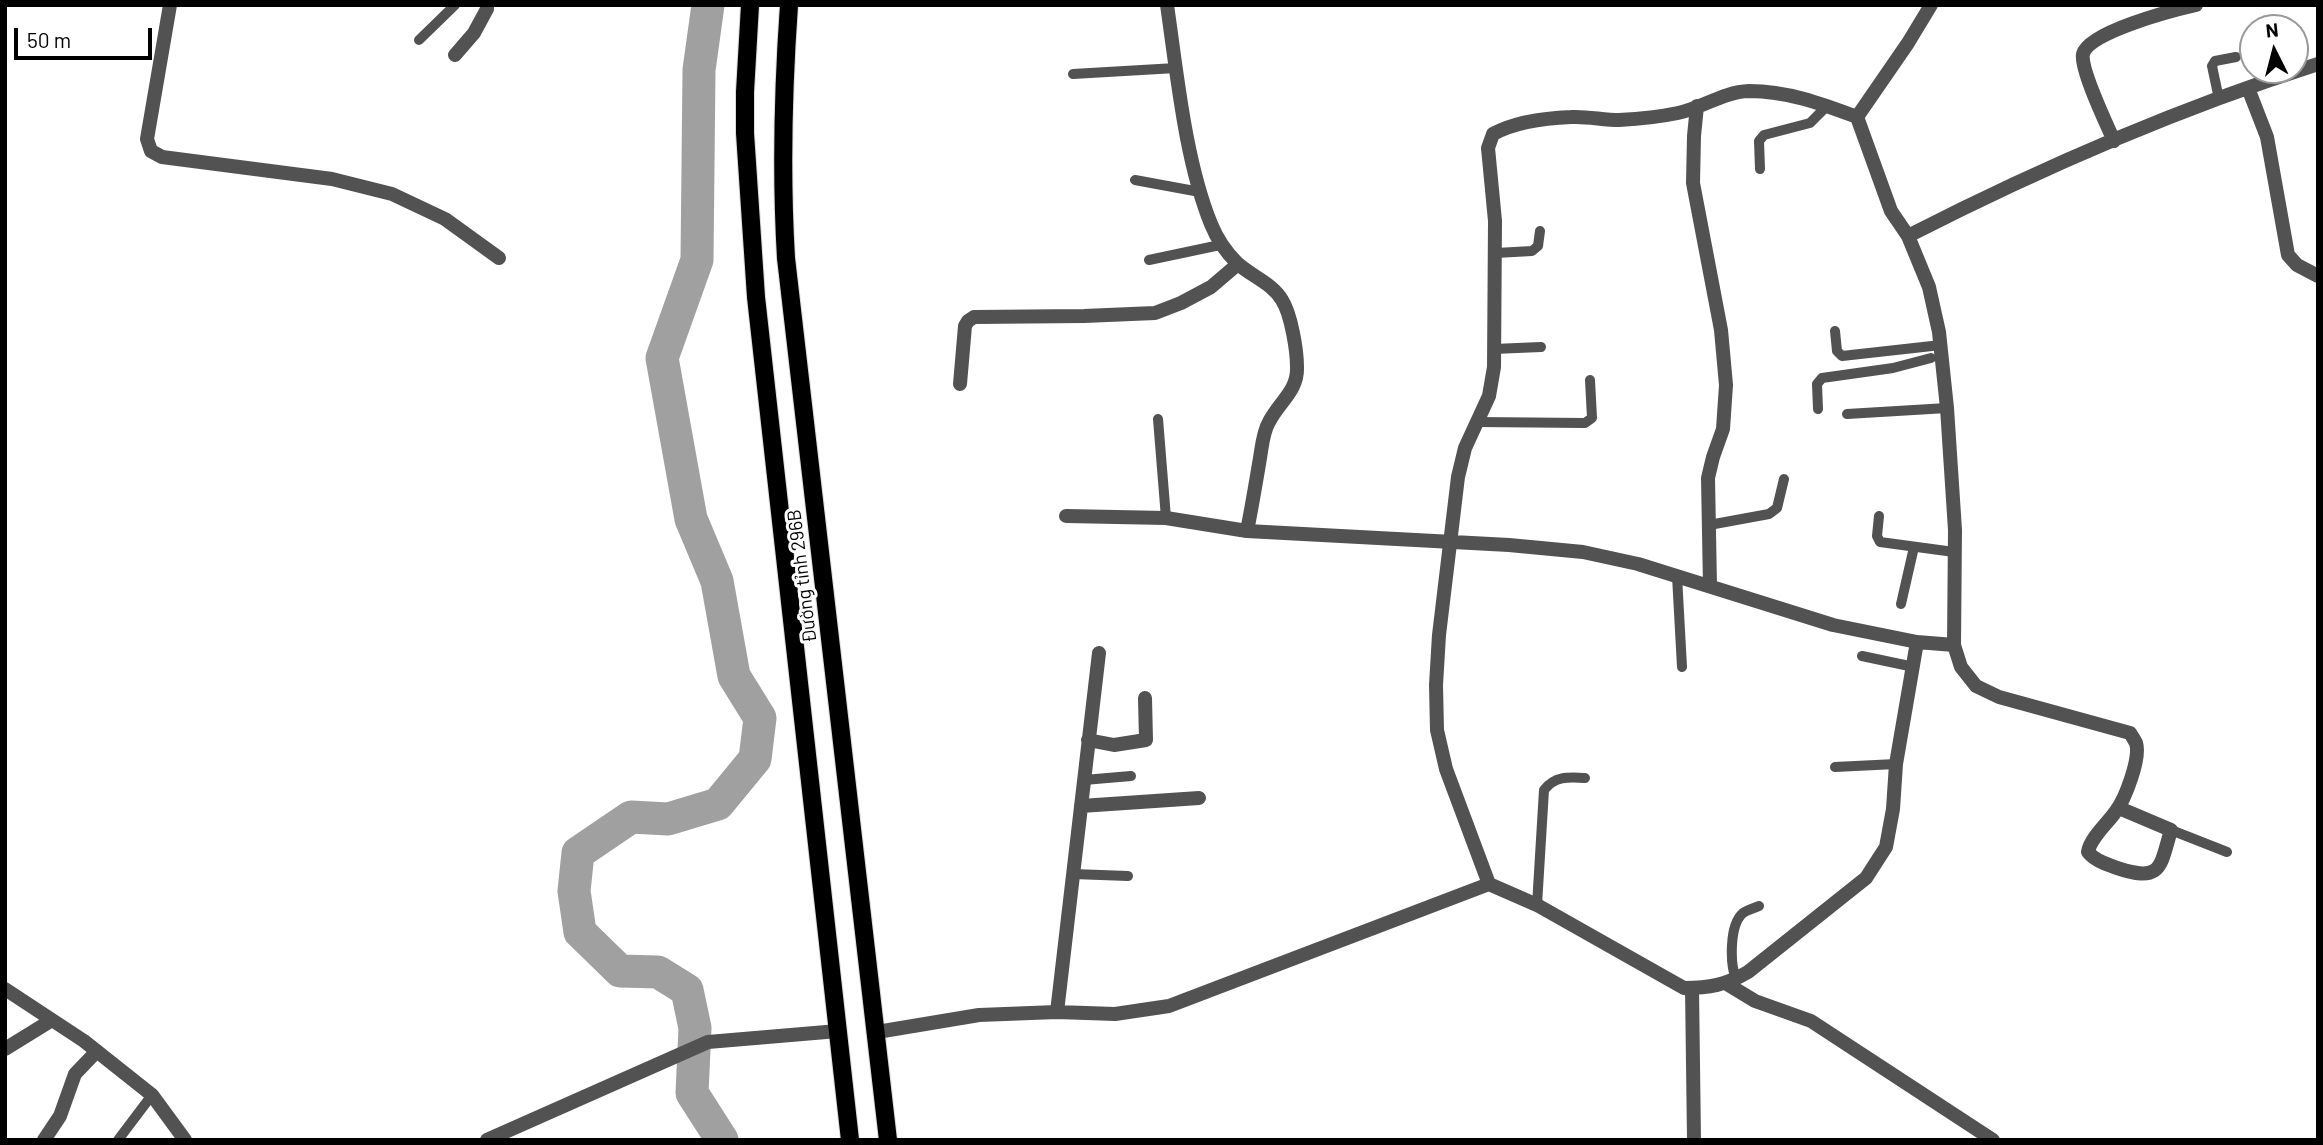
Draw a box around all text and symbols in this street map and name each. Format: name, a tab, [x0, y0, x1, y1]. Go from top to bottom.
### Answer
scale bar	[18, 14, 156, 58]
north arrow	[2239, 14, 2309, 84]
text: N	[2264, 18, 2279, 42]
text: 50 m	[27, 27, 71, 52]
street label: Đường tỉnh 296B	[782, 508, 822, 644]

